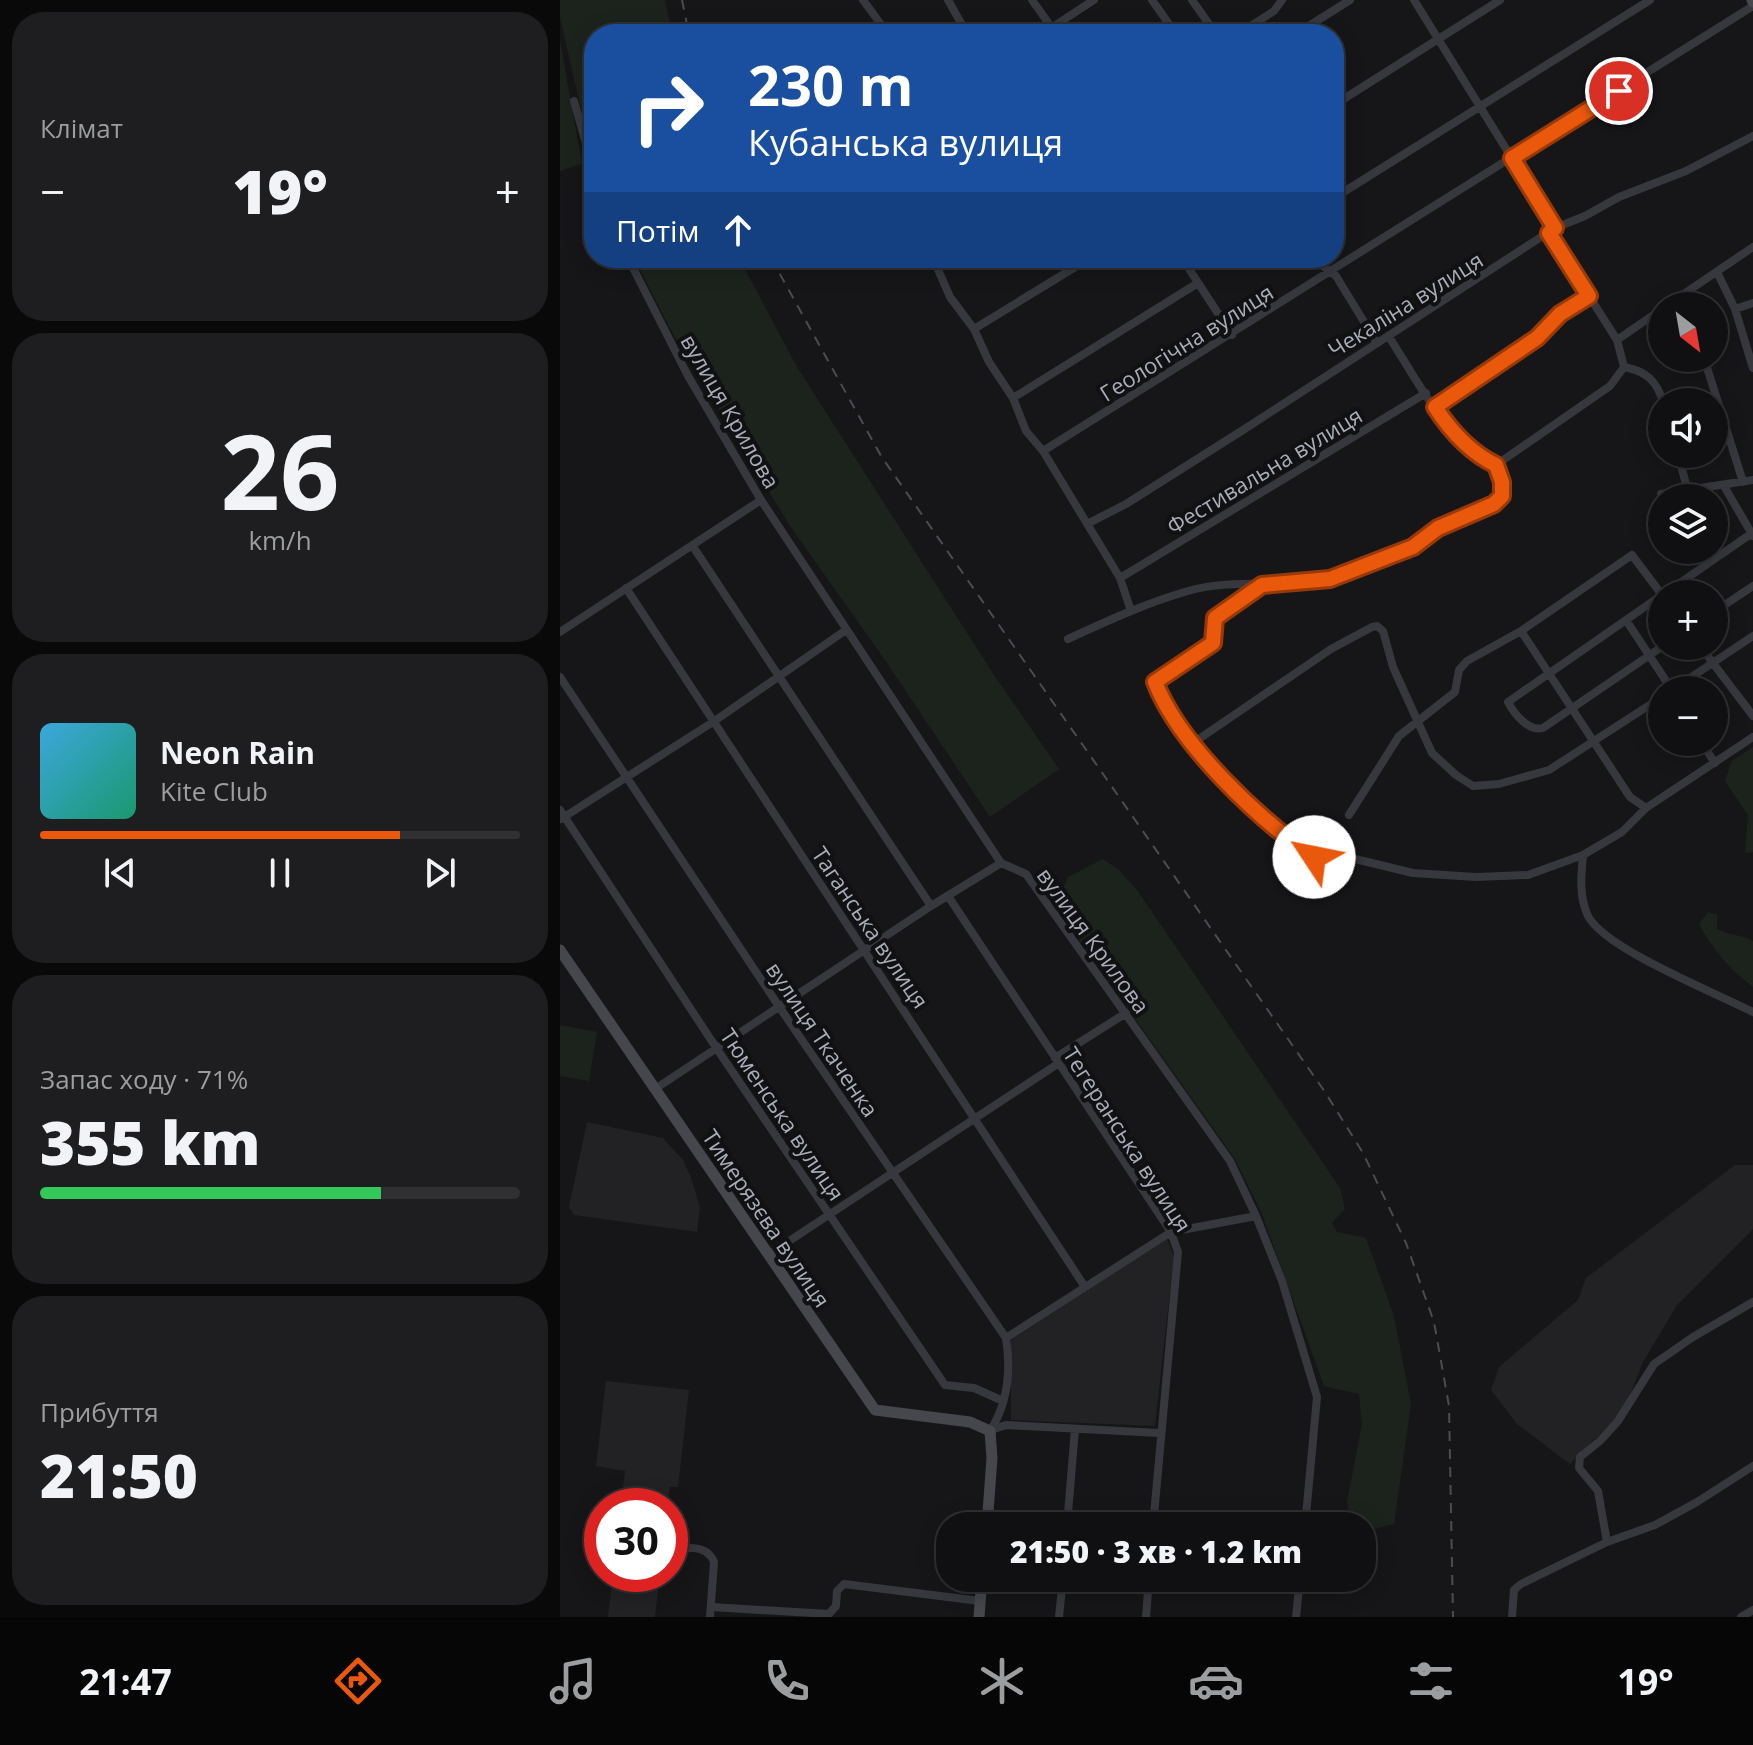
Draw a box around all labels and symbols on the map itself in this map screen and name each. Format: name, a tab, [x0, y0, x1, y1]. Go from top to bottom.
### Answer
pin	[1585, 57, 1653, 125]
street label: Чекаліна вулиця	[1322, 244, 1488, 364]
street label: Геологічна вулиця	[1094, 276, 1278, 408]
north arrow	[1648, 292, 1728, 372]
street label: вулиця Крилова	[675, 328, 787, 494]
street label: Фестивальна вулиця	[1161, 400, 1367, 540]
position arrow	[1272, 815, 1356, 899]
street label: Таганська вулиця	[806, 840, 936, 1014]
street label: вулиця Крилова	[1031, 861, 1157, 1019]
street label: вулиця Ткаченка	[760, 956, 886, 1122]
street label: Тюменська вулиця	[714, 1022, 852, 1206]
street label: Тегеранська вулиця	[1057, 1041, 1199, 1237]
street label: Тимерязєва вулиця	[696, 1123, 838, 1313]
speed limit sign: 30	[584, 1488, 688, 1592]

